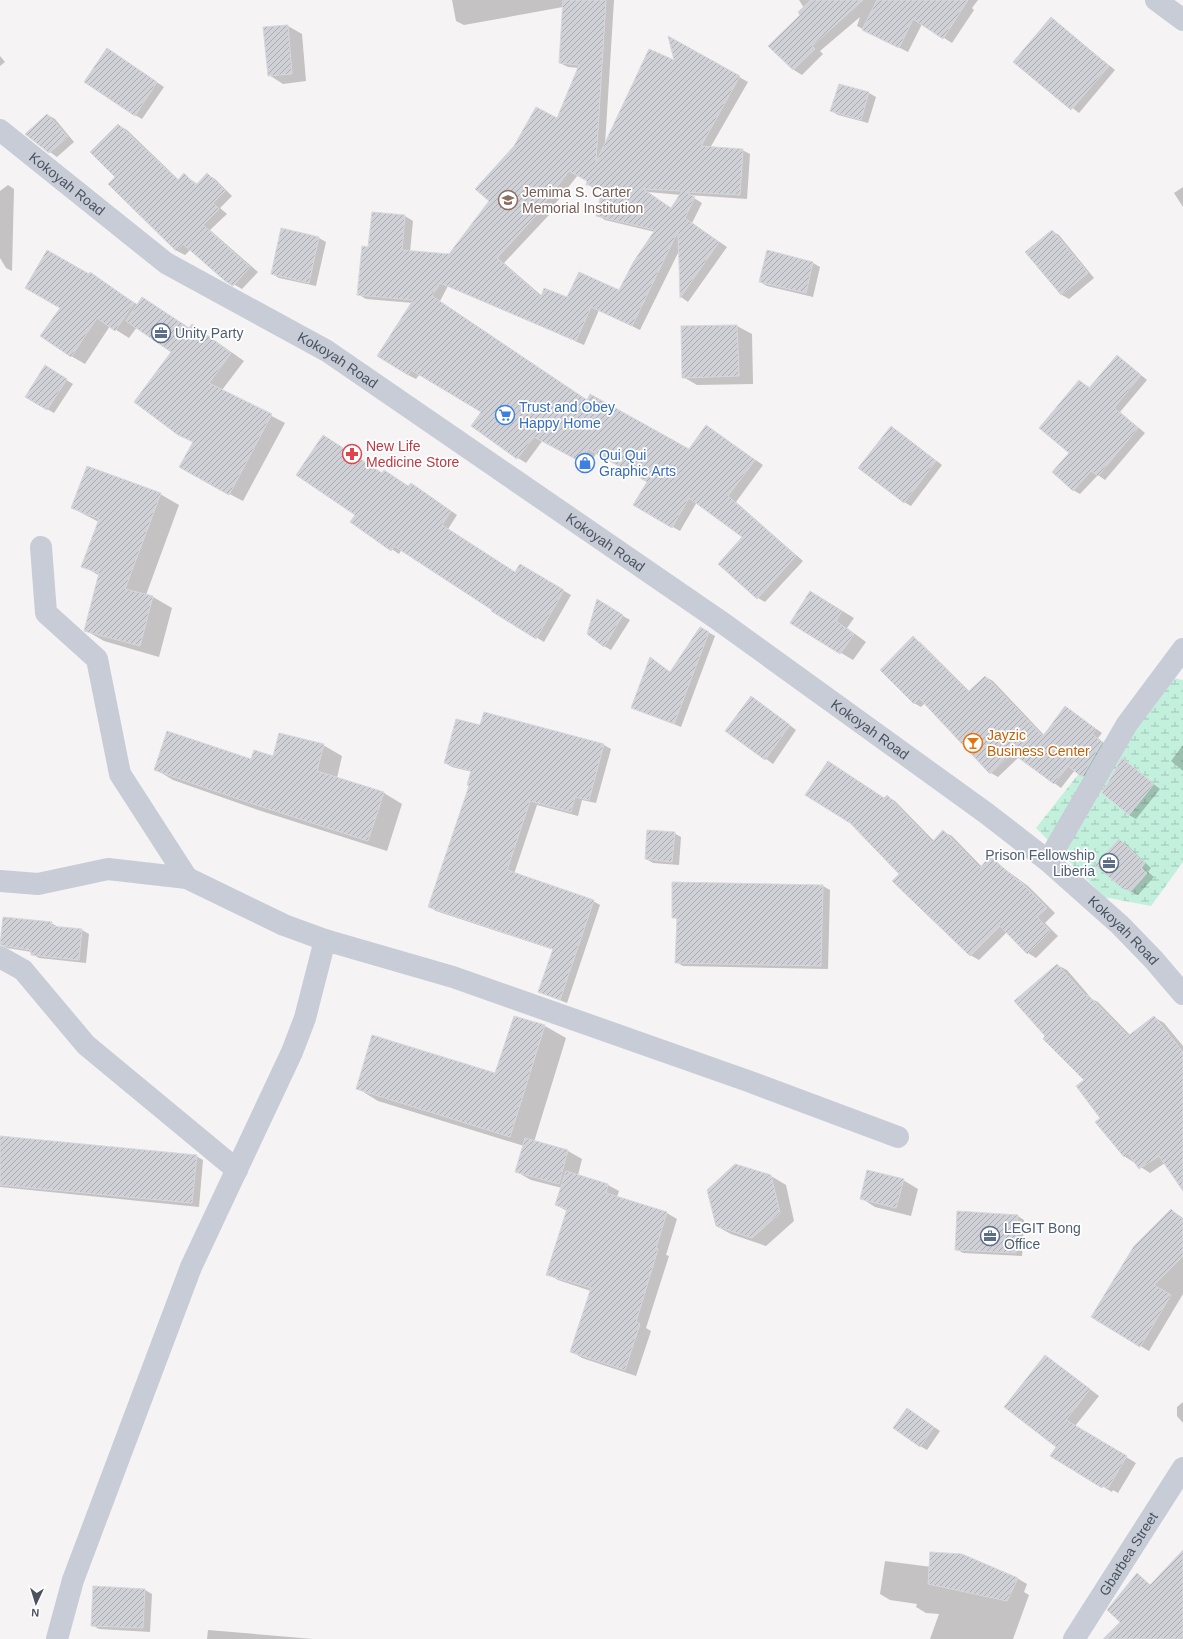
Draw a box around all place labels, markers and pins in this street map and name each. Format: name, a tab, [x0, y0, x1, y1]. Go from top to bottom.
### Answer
place label: Jemima S. Carter Memorial Institution	[522, 184, 643, 216]
school or university icon: Jemima S. Carter Memorial Institution	[497, 189, 519, 211]
office icon: Unity Party	[150, 322, 172, 344]
place label: Unity Party	[175, 325, 243, 341]
place label: Trust and Obey Happy Home	[519, 399, 615, 431]
supermarket icon: Trust and Obey Happy Home	[494, 404, 516, 426]
place label: New Life Medicine Store	[366, 438, 460, 470]
pharmacy icon: New Life Medicine Store	[341, 443, 363, 465]
place label: Qui Qui Graphic Arts	[599, 447, 676, 479]
shop icon: Qui Qui Graphic Arts	[574, 452, 596, 474]
place label: Jayzic Business Center	[987, 727, 1090, 759]
bar icon: Jayzic Business Center	[962, 732, 984, 754]
place label: Prison Fellowship Liberia	[985, 847, 1095, 879]
office icon: Prison Fellowship Liberia	[1098, 852, 1120, 874]
place label: LEGIT Bong Office	[1004, 1220, 1081, 1252]
office icon: LEGIT Bong Office	[979, 1225, 1001, 1247]

